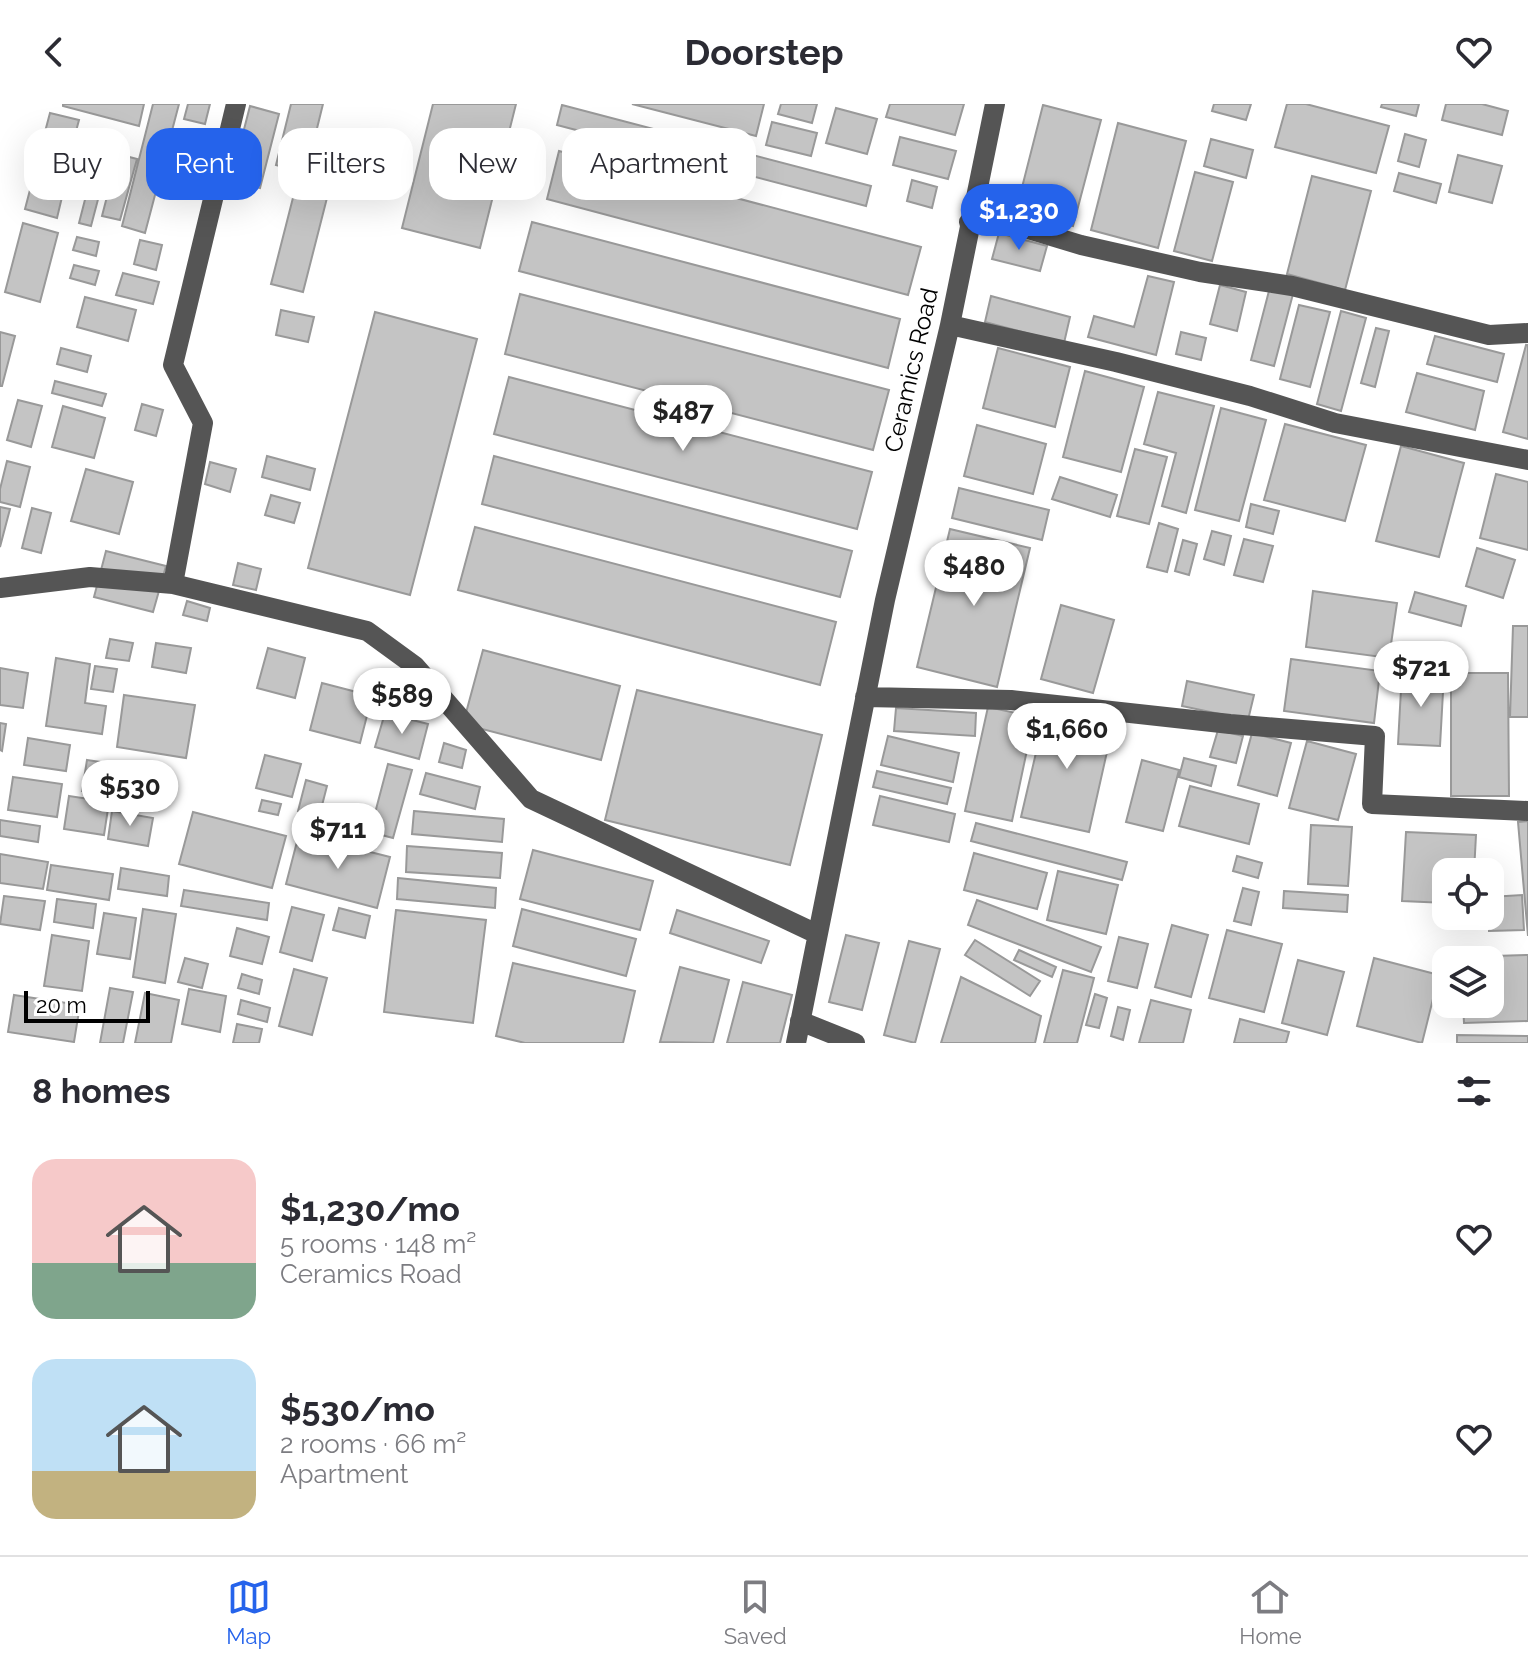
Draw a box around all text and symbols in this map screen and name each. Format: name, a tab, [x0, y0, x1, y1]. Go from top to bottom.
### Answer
icon: back	[32, 30, 76, 74]
icon: heart	[1452, 30, 1496, 74]
text: Doorstep	[684, 31, 844, 73]
chip: Buy	[24, 128, 130, 200]
chip: Rent	[146, 128, 262, 200]
chip: Filters	[278, 128, 413, 200]
chip: New	[429, 128, 546, 200]
chip: Apartment	[562, 128, 756, 200]
pin: $1,230	[954, 184, 1084, 252]
text: $1,230	[979, 195, 1059, 225]
street label: Ceramics Road	[878, 285, 944, 455]
pin: $487	[636, 385, 730, 453]
text: $487	[652, 396, 714, 426]
pin: $480	[927, 540, 1021, 608]
text: $480	[943, 551, 1006, 581]
pin: $721	[1374, 641, 1468, 709]
text: $721	[1392, 652, 1450, 682]
pin: $589	[355, 668, 449, 736]
text: $589	[371, 679, 433, 709]
pin: $1,660	[1002, 703, 1132, 771]
text: $1,660	[1026, 714, 1108, 744]
pin: $530	[83, 760, 177, 828]
text: $530	[99, 771, 161, 801]
pin: $711	[291, 803, 385, 871]
text: $711	[310, 814, 366, 844]
map controls	[1432, 858, 1504, 1018]
button: locate	[1432, 858, 1504, 930]
button: layers	[1432, 946, 1504, 1018]
scale bar	[24, 987, 150, 1023]
text: 20 m	[36, 992, 87, 1018]
icon: filters	[1452, 1069, 1496, 1113]
text: 8 homes	[32, 1071, 171, 1111]
text: $1,230/mo	[280, 1189, 460, 1229]
icon: home	[96, 1191, 192, 1287]
icon: heart	[1452, 1217, 1496, 1261]
text: 5 rooms · 148 m²	[280, 1229, 476, 1259]
text: Ceramics Road	[280, 1259, 462, 1289]
text: $530/mo	[280, 1389, 435, 1429]
icon: home	[96, 1391, 192, 1487]
icon: heart	[1452, 1417, 1496, 1461]
text: 2 rooms · 66 m²	[280, 1429, 466, 1459]
text: Apartment	[280, 1459, 409, 1489]
tab: Map	[226, 1575, 271, 1649]
tab: Saved	[724, 1575, 787, 1649]
tab: Home	[1239, 1575, 1302, 1649]

